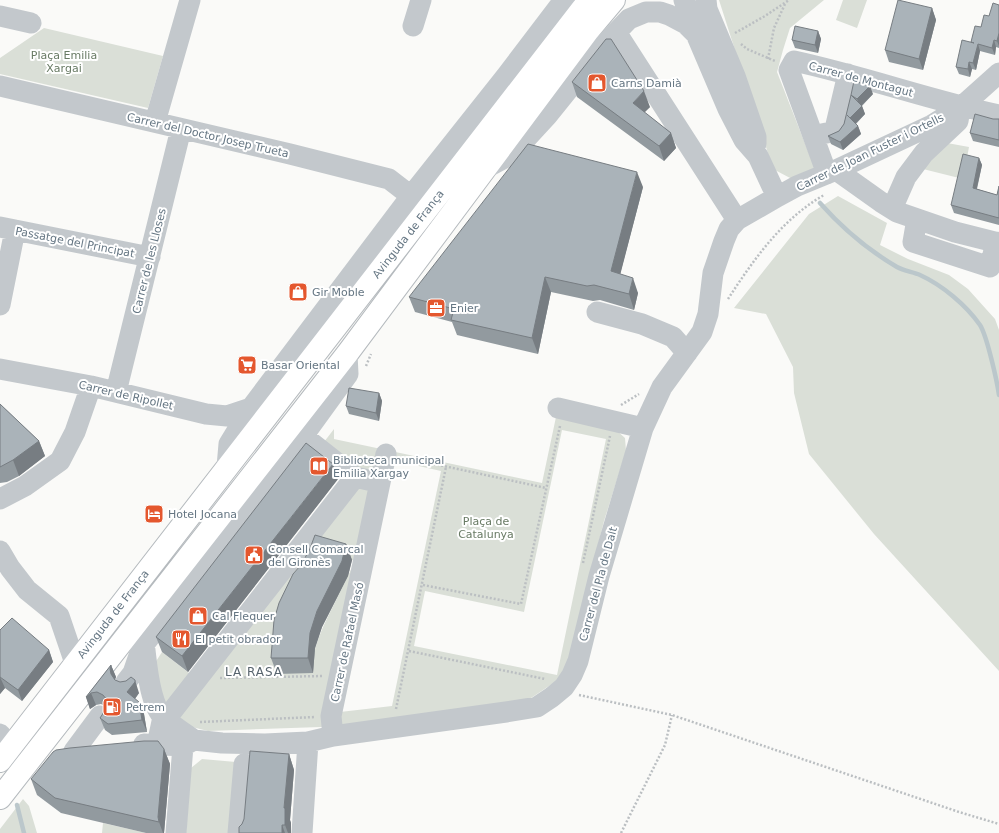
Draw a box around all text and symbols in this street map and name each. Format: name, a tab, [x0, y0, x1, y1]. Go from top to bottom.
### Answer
park label: Plaça Emilia Xargai	[31, 49, 97, 75]
street label: Carrer de Montagut	[807, 59, 915, 100]
shop icon: Carns Damià	[586, 72, 608, 94]
place label: Carns Damià	[611, 77, 682, 90]
street label: Carrer del Doctor Josep Trueta	[126, 111, 290, 160]
street label: Carrer de Joan Fuster i Ortells	[794, 111, 946, 194]
street label: Avinguda de França	[370, 188, 447, 281]
street label: Carrer de les Lloses	[130, 207, 169, 315]
street label: Passatge del Principat	[14, 225, 136, 261]
shop icon: Gir Moble	[287, 281, 309, 303]
place label: Gir Moble	[312, 286, 365, 299]
office icon: Enier	[425, 297, 447, 319]
place label: Enier	[450, 302, 479, 315]
supermarket icon: Basar Oriental	[236, 354, 258, 376]
place label: Basar Oriental	[261, 359, 340, 372]
street label: Carrer de Ripollet	[77, 378, 175, 413]
place label: Biblioteca municipal Emilia Xargay	[333, 454, 444, 480]
library icon: Biblioteca municipal Emilia Xargay	[308, 455, 330, 477]
hotel icon: Hotel Jocana	[143, 503, 165, 525]
place label: Hotel Jocana	[168, 508, 237, 521]
park label: Plaça de Catalunya	[458, 515, 514, 541]
street label: Carrer del Pla de Dalt	[577, 525, 620, 643]
place label: Consell Comarcal del Gironès	[268, 543, 363, 569]
public building icon: Consell Comarcal del Gironès	[243, 544, 265, 566]
street label: Avinguda de França	[75, 568, 152, 661]
street label: Carrer de Rafael Masó	[328, 581, 367, 703]
shop icon: Cal Flequer	[187, 605, 209, 627]
place label: Cal Flequer	[212, 610, 275, 623]
restaurant icon: El petit obrador	[170, 628, 192, 650]
place label: El petit obrador	[195, 633, 281, 646]
district label: LA RASA	[225, 665, 283, 679]
fuel station icon: Petrem	[101, 696, 123, 718]
place label: Petrem	[126, 701, 165, 714]

